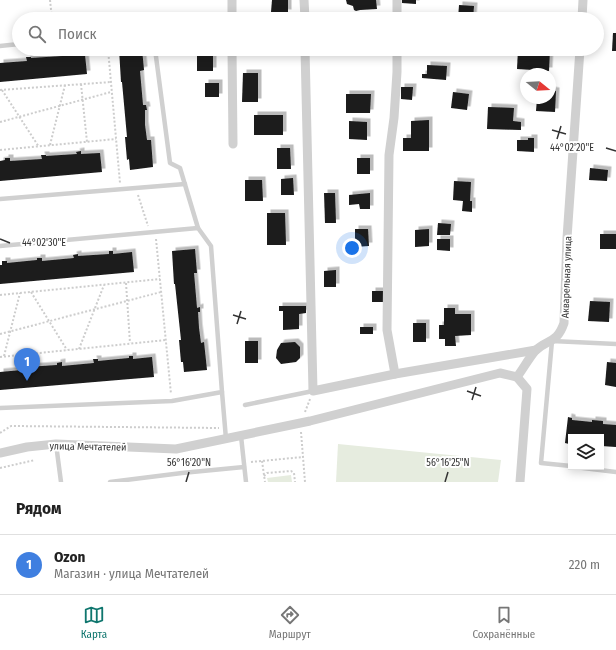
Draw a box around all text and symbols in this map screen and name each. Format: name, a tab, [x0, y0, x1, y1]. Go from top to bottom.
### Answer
search box	[12, 12, 604, 56]
icon: search	[26, 23, 48, 45]
text: Поиск	[58, 25, 96, 43]
north arrow	[520, 68, 556, 104]
text: 44°02'20"E	[550, 142, 594, 154]
street label: Акварельная улица	[560, 236, 574, 318]
text: 44°02'30"E	[22, 237, 66, 249]
your location	[342, 238, 362, 258]
pin: 1	[14, 348, 40, 381]
map controls	[568, 434, 604, 470]
button: layers	[568, 434, 604, 470]
street label: улица Мечтателей	[49, 440, 127, 454]
text: 56°16'20"N	[167, 457, 211, 469]
text: 56°16'25"N	[426, 457, 470, 469]
text: Рядом	[16, 498, 61, 519]
text: Ozon	[54, 548, 85, 566]
text: 1	[26, 557, 32, 572]
text: 220 m	[569, 557, 600, 572]
text: Магазин · улица Мечтателей	[54, 566, 209, 581]
tab: Карта	[81, 604, 107, 641]
tab: Маршрут	[269, 604, 311, 641]
tab: Сохранённые	[472, 604, 535, 641]

